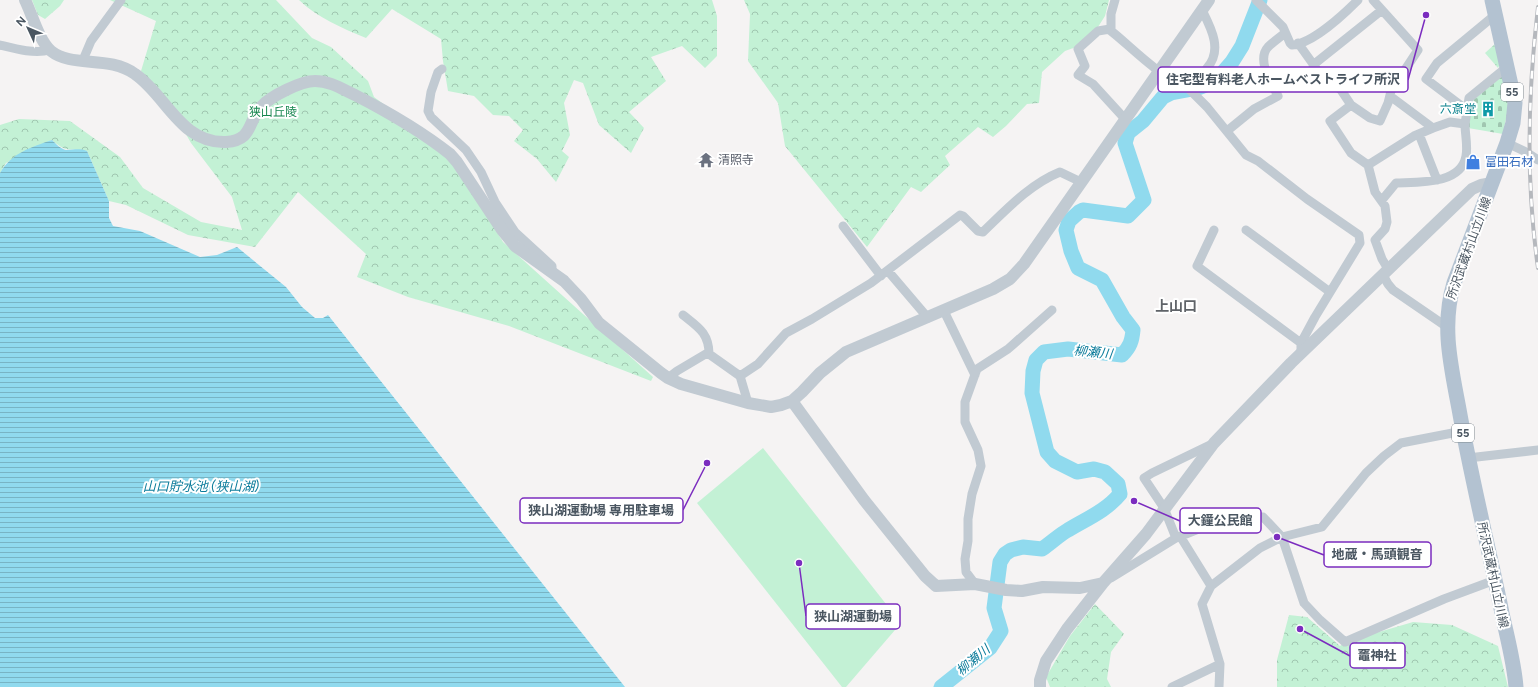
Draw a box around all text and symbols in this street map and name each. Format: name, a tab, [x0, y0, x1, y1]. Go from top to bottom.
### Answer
north arrow	[8, 8, 48, 48]
text: N	[14, 14, 29, 29]
callout: 住宅型有料老人ホームベストライフ所沢	[1158, 67, 1408, 92]
text: 住宅型有料老人ホームベストライフ所沢	[1166, 72, 1400, 87]
road number: 55	[1501, 83, 1523, 101]
building icon: 六斎堂	[1479, 100, 1497, 118]
place label: 六斎堂	[1440, 102, 1476, 116]
park label: 狭山丘陵	[249, 105, 297, 119]
temple icon: 清照寺	[697, 151, 715, 169]
place label: 清照寺	[718, 153, 754, 167]
shop icon: 富田石材	[1464, 153, 1482, 171]
place label: 富田石材	[1485, 155, 1533, 169]
street label: 所沢武蔵村山立川線	[1444, 195, 1494, 301]
district label: 上山口	[1155, 298, 1197, 315]
water label: 柳瀬川	[1073, 343, 1115, 362]
road number: 55	[1452, 424, 1474, 442]
water label: 山口貯水池 (狭山湖)	[143, 479, 260, 494]
callout: 狭山湖運動場 専用駐車場	[520, 498, 683, 523]
text: 狭山湖運動場 専用駐車場	[528, 503, 674, 518]
callout: 大鐘公民館	[1180, 508, 1261, 533]
text: 大鐘公民館	[1187, 513, 1253, 528]
street label: 所沢武蔵村山立川線	[1475, 521, 1511, 629]
callout: 地蔵・馬頭観音	[1324, 542, 1431, 567]
text: 地蔵・馬頭観音	[1331, 547, 1423, 562]
callout: 狭山湖運動場	[806, 604, 900, 629]
text: 狭山湖運動場	[814, 609, 892, 624]
water label: 柳瀬川	[953, 640, 994, 678]
callout: 竈神社	[1350, 643, 1405, 668]
text: 竈神社	[1357, 648, 1397, 663]

